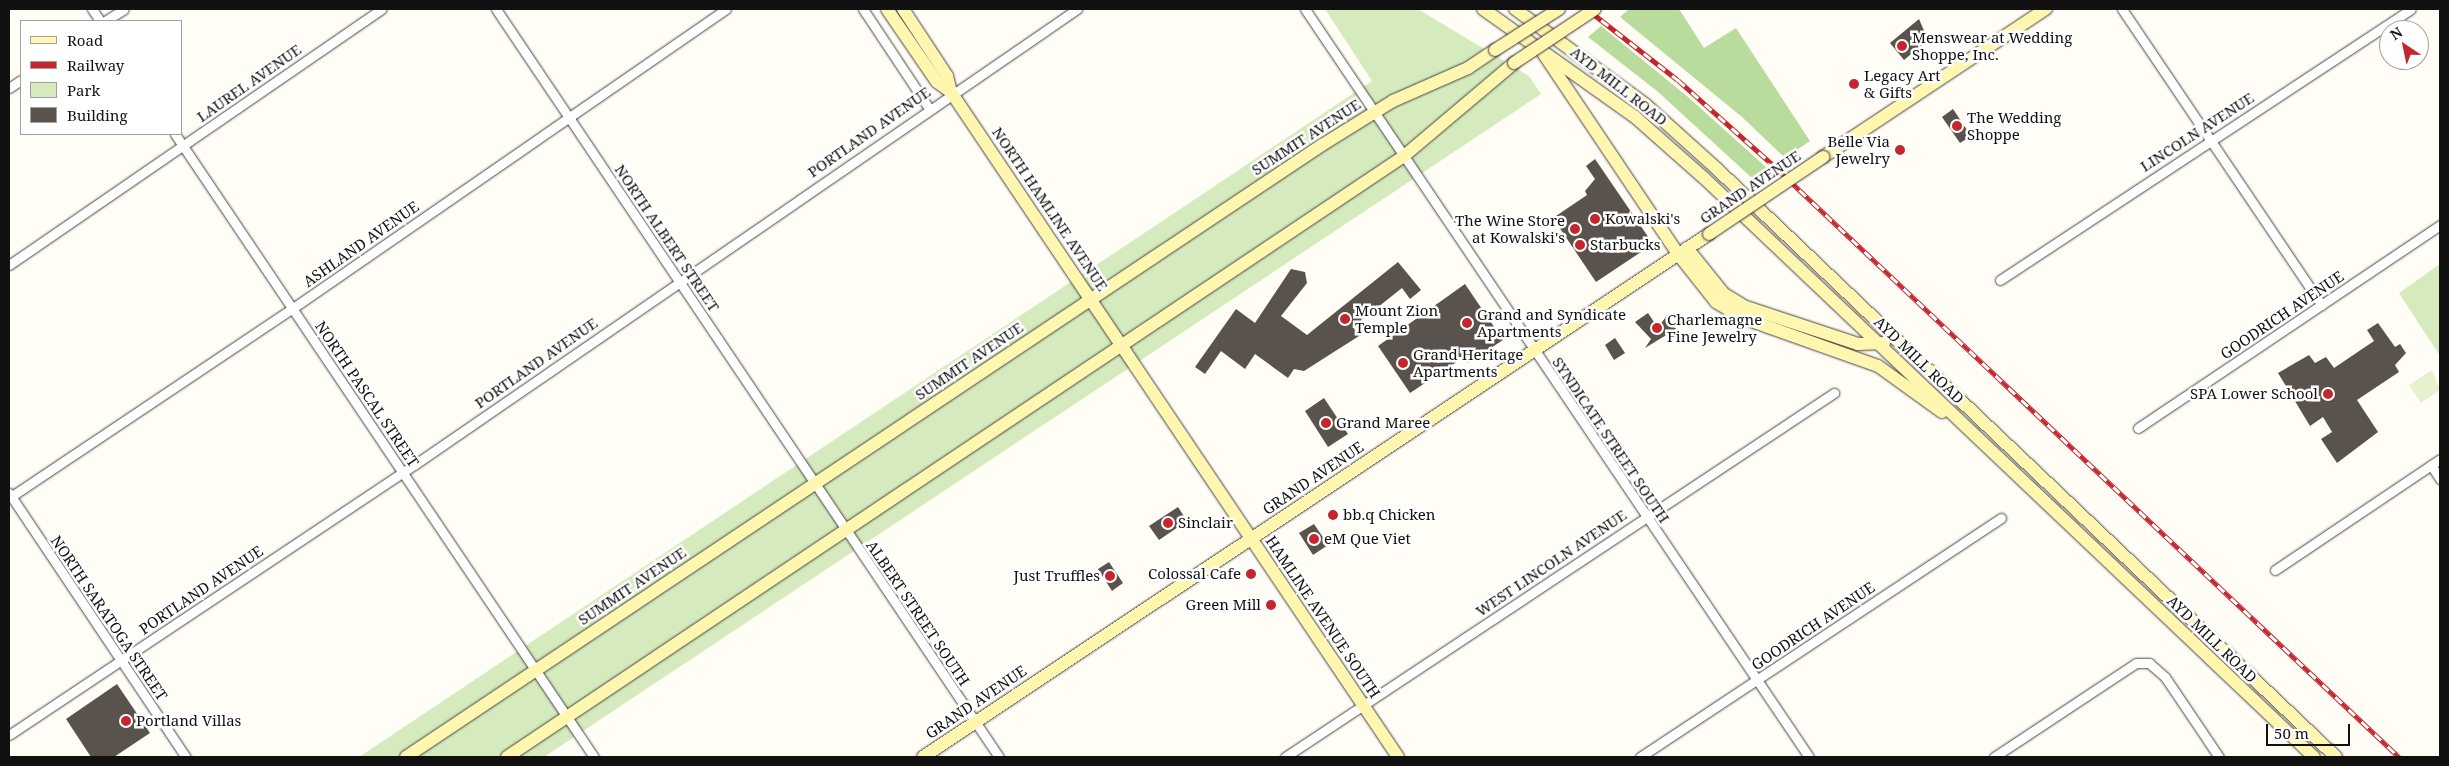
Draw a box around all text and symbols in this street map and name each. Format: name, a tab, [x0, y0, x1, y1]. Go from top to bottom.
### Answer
legend	[20, 20, 182, 135]
north arrow	[2379, 20, 2429, 70]
text: N	[2386, 22, 2406, 44]
place label: Menswear at Wedding Shoppe, Inc.	[1912, 28, 2072, 63]
text: Road	[67, 30, 103, 50]
street label: LAUREL AVENUE	[193, 40, 305, 126]
marker: Menswear at Wedding Shoppe, Inc.	[1896, 40, 1908, 52]
street label: AYD MILL ROAD	[1567, 43, 1671, 129]
text: Railway	[67, 55, 124, 75]
place label: Legacy Art & Gifts	[1864, 66, 1941, 101]
marker: Legacy Art & Gifts	[1848, 78, 1860, 90]
text: Park	[67, 80, 100, 100]
street label: PORTLAND AVENUE	[804, 83, 934, 181]
street label: LINCOLN AVENUE	[2137, 89, 2257, 175]
street label: SUMMIT AVENUE	[1248, 95, 1364, 179]
text: Building	[67, 105, 128, 125]
place label: The Wedding Shoppe	[1967, 108, 2061, 143]
marker: The Wedding Shoppe	[1951, 120, 1963, 132]
street label: NORTH HAMLINE AVENUE	[988, 124, 1112, 294]
place label: Belle Via Jewelry	[1828, 132, 1890, 167]
marker: Belle Via Jewelry	[1894, 144, 1906, 156]
street label: GRAND AVENUE	[1696, 147, 1804, 227]
street label: NORTH ALBERT STREET	[611, 161, 723, 315]
street label: ASHLAND AVENUE	[300, 197, 422, 291]
place label: Kowalski's	[1605, 210, 1680, 228]
place label: The Wine Store at Kowalski's	[1455, 211, 1565, 246]
marker: Kowalski's	[1589, 213, 1601, 225]
marker: The Wine Store at Kowalski's	[1569, 223, 1581, 235]
place label: Starbucks	[1590, 236, 1661, 254]
marker: Starbucks	[1574, 239, 1586, 251]
street label: GOODRICH AVENUE	[2217, 267, 2347, 363]
place label: Mount Zion Temple	[1355, 301, 1438, 336]
place label: Grand and Syndicate Apartments	[1477, 305, 1626, 340]
place label: Charlemagne Fine Jewelry	[1667, 310, 1762, 345]
marker: Mount Zion Temple	[1339, 313, 1351, 325]
street label: AYD MILL ROAD	[1870, 313, 1968, 407]
street label: PORTLAND AVENUE	[471, 314, 601, 412]
marker: Grand and Syndicate Apartments	[1461, 317, 1473, 329]
street label: NORTH PASCAL STREET	[311, 318, 423, 470]
street label: SUMMIT AVENUE	[912, 318, 1026, 404]
marker: Charlemagne Fine Jewelry	[1651, 322, 1663, 334]
place label: Grand Heritage Apartments	[1413, 345, 1523, 380]
street label: SYNDICATE STREET SOUTH	[1549, 354, 1673, 526]
marker: Grand Heritage Apartments	[1397, 357, 1409, 369]
place label: SPA Lower School	[2190, 385, 2318, 403]
marker: SPA Lower School	[2322, 388, 2334, 400]
place label: Grand Maree	[1336, 414, 1430, 432]
marker: Grand Maree	[1320, 417, 1332, 429]
street label: GRAND AVENUE	[1259, 438, 1367, 518]
place label: bb.q Chicken	[1343, 506, 1435, 524]
street label: WEST LINCOLN AVENUE	[1472, 506, 1630, 620]
marker: bb.q Chicken	[1327, 509, 1339, 521]
place label: Sinclair	[1178, 514, 1233, 532]
marker: Sinclair	[1162, 517, 1174, 529]
place label: eM Que Viet	[1324, 530, 1411, 548]
street label: NORTH SARATOGA STREET	[47, 532, 171, 704]
street label: HAMLINE AVENUE SOUTH	[1262, 533, 1384, 701]
marker: eM Que Viet	[1308, 533, 1320, 545]
street label: ALBERT STREET SOUTH	[863, 537, 973, 689]
street label: PORTLAND AVENUE	[136, 542, 266, 638]
street label: SUMMIT AVENUE	[575, 543, 689, 629]
place label: Colossal Cafe	[1148, 565, 1241, 583]
place label: Just Truffles	[1014, 567, 1100, 585]
marker: Colossal Cafe	[1245, 568, 1257, 580]
marker: Just Truffles	[1104, 570, 1116, 582]
street label: GOODRICH AVENUE	[1748, 578, 1878, 674]
street label: AYD MILL ROAD	[2163, 592, 2261, 686]
place label: Green Mill	[1185, 596, 1261, 614]
marker: Green Mill	[1265, 599, 1277, 611]
street label: GRAND AVENUE	[922, 662, 1030, 742]
place label: Portland Villas	[136, 712, 241, 730]
scale bar	[2269, 714, 2353, 746]
marker: Portland Villas	[120, 715, 132, 727]
text: 50 m	[2274, 723, 2309, 743]

